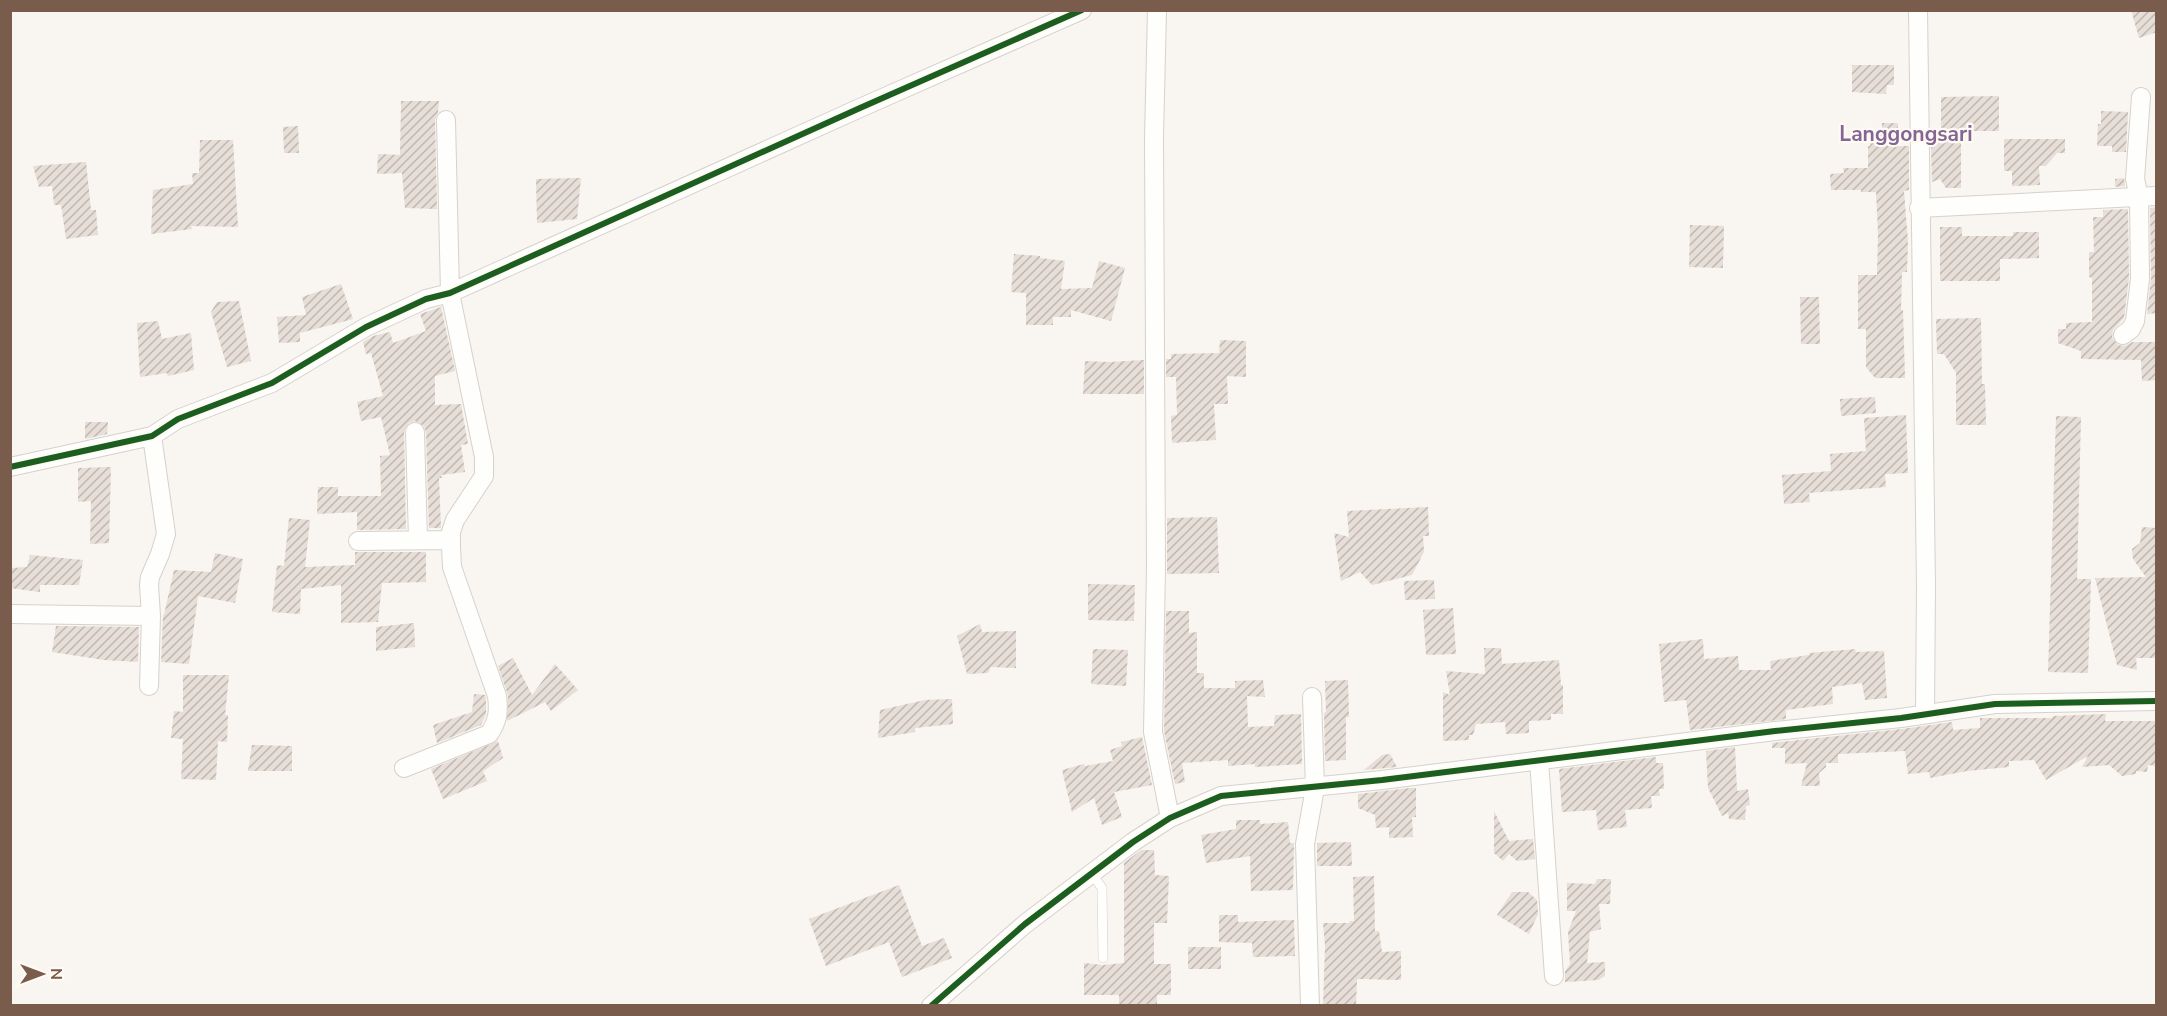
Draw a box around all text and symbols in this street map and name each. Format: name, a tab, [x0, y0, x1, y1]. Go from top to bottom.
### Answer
district label: Langgongsari	[1839, 120, 1973, 148]
north arrow	[12, 944, 72, 1004]
text: N	[45, 968, 67, 980]

